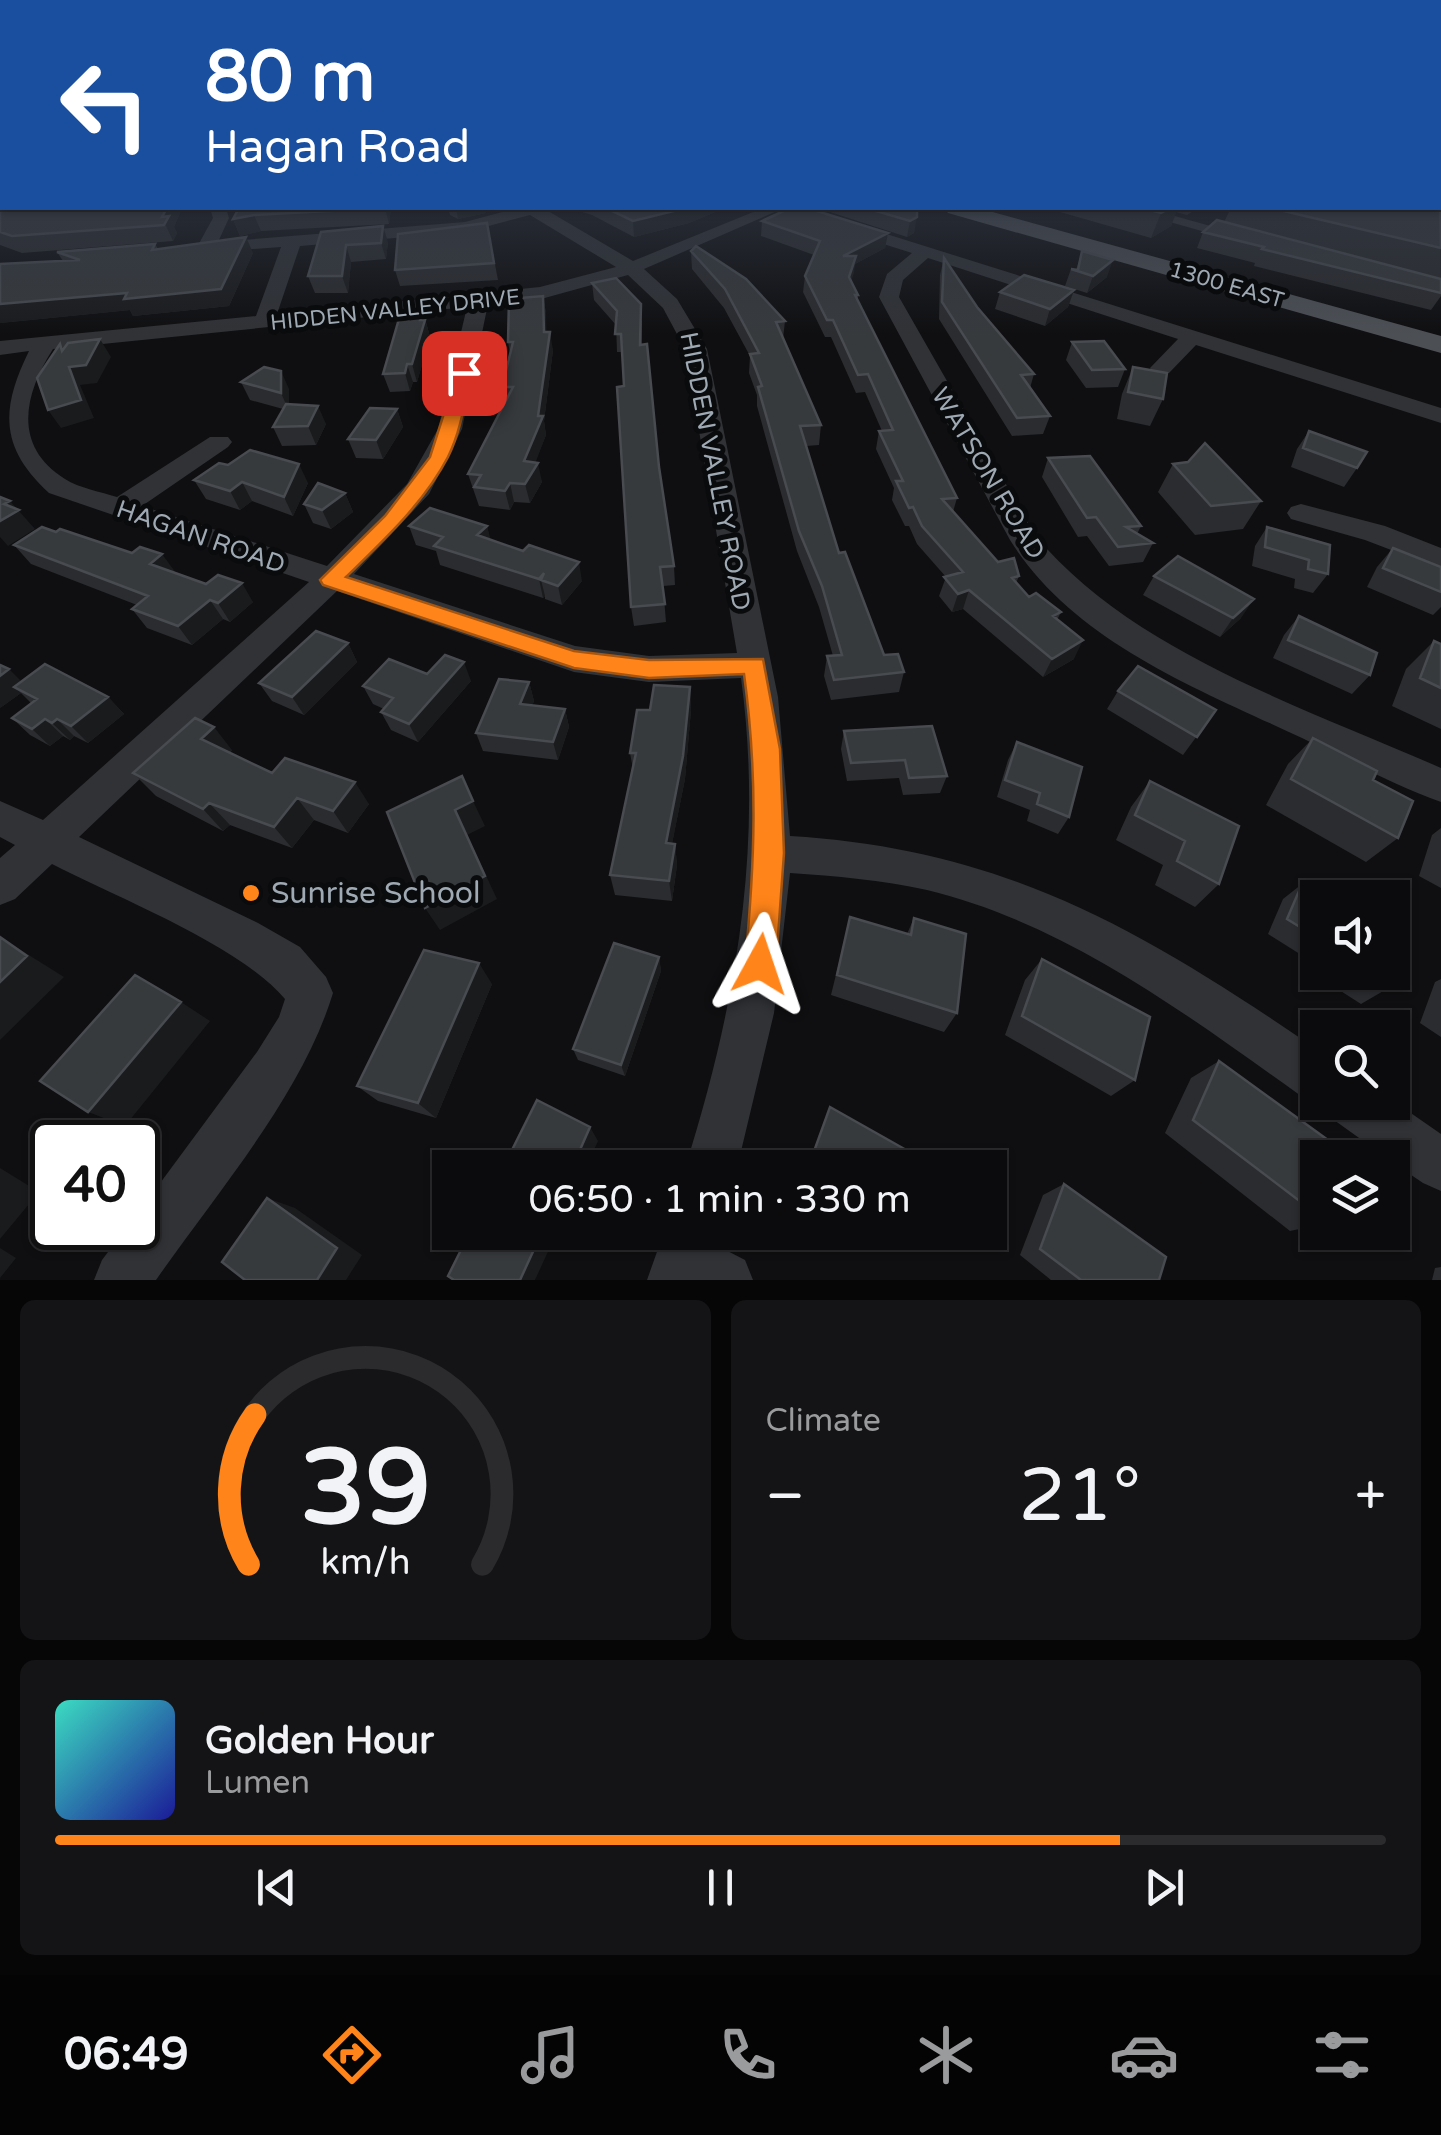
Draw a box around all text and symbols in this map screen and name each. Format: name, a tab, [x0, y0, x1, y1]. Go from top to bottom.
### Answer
text: 80 m	[205, 36, 375, 120]
icon: left	[40, 40, 170, 170]
text: Hagan Road	[205, 121, 470, 175]
street label: 1300 EAST	[1167, 256, 1287, 314]
street label: HIDDEN VALLEY DRIVE	[269, 284, 521, 336]
street label: HIDDEN VALLEY ROAD	[673, 329, 757, 613]
pin	[422, 331, 507, 416]
icon: arrive	[437, 346, 492, 401]
street label: WATSON ROAD	[925, 382, 1051, 565]
street label: HAGAN ROAD	[112, 494, 289, 580]
place label: Sunrise School	[271, 875, 481, 912]
map controls	[1300, 880, 1410, 1250]
button: sound	[1300, 880, 1410, 990]
marker: Sunrise School	[240, 882, 262, 904]
position arrow	[708, 912, 812, 1016]
button: search	[1300, 1010, 1410, 1120]
speed limit sign: 40	[30, 1120, 160, 1250]
button: layers	[1300, 1140, 1410, 1250]
text: 06:50 · 1 min · 330 m	[528, 1177, 911, 1223]
text: Climate	[766, 1402, 881, 1440]
text: 39	[300, 1427, 431, 1552]
text: 21°	[1019, 1451, 1141, 1541]
text: −	[766, 1464, 805, 1530]
text: +	[1355, 1464, 1386, 1530]
text: km/h	[320, 1541, 410, 1584]
text: Golden Hour	[205, 1718, 434, 1764]
text: Lumen	[205, 1764, 310, 1802]
icon: previous	[249, 1860, 304, 1915]
icon: pause	[693, 1860, 748, 1915]
icon: next	[1137, 1860, 1192, 1915]
icon: directions	[317, 2020, 387, 2090]
icon: music	[515, 2020, 585, 2090]
icon: phone	[713, 2020, 783, 2090]
icon: climate	[911, 2020, 981, 2090]
icon: car	[1109, 2020, 1179, 2090]
icon: filters	[1307, 2020, 1377, 2090]
text: 06:49	[64, 2028, 189, 2082]

